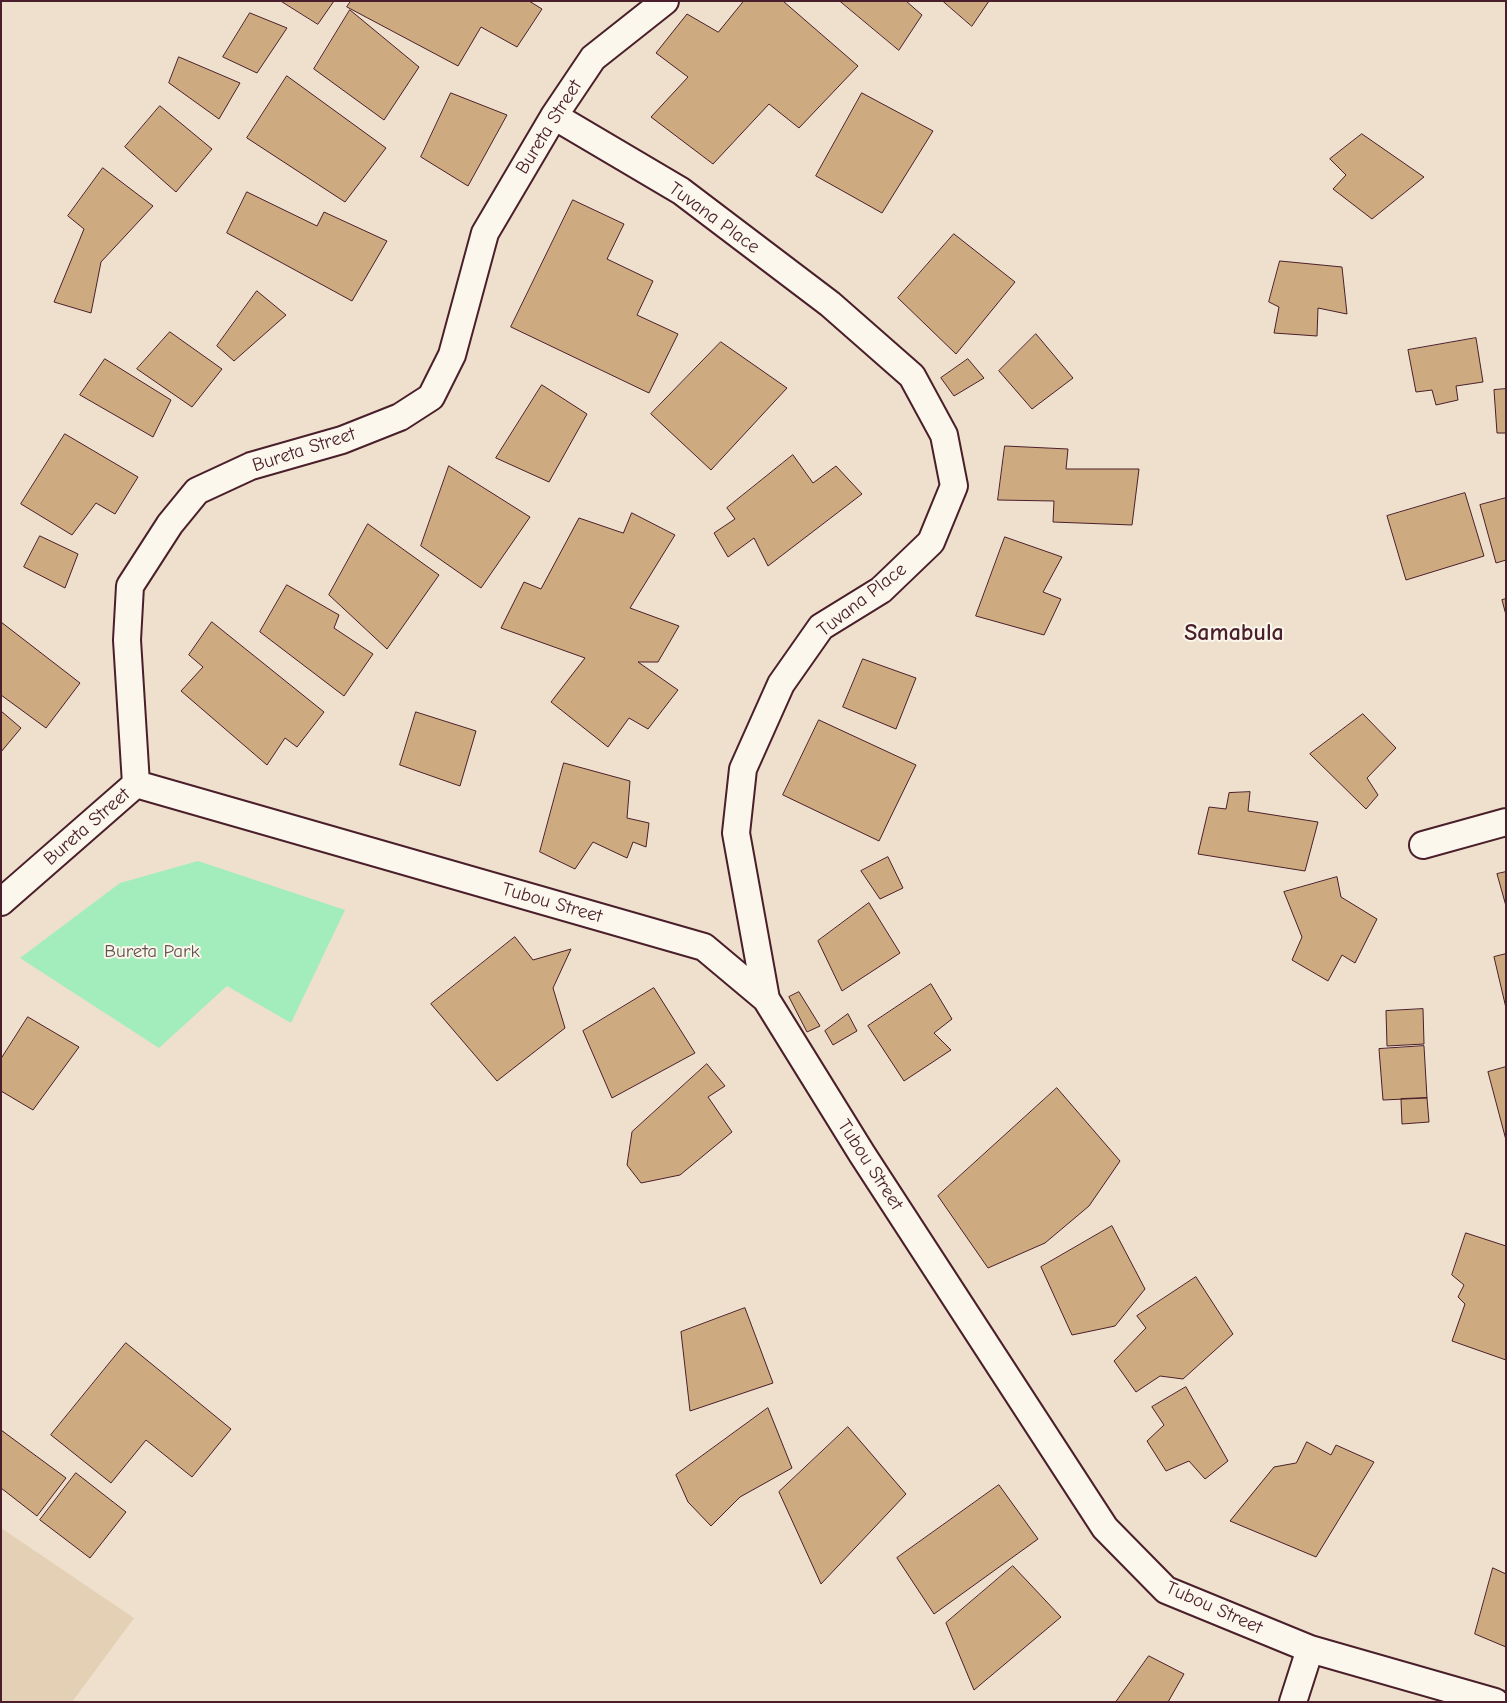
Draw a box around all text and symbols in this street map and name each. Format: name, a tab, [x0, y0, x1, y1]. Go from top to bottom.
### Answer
street label: Bureta Street	[511, 76, 587, 178]
street label: Tuvana Place	[664, 177, 764, 259]
street label: Bureta Street	[250, 423, 358, 477]
street label: Tuvana Place	[813, 558, 911, 642]
district label: Samabula	[1184, 619, 1284, 647]
street label: Bureta Street	[39, 783, 135, 871]
street label: Tubou Street	[499, 878, 605, 928]
park label: Bureta Park	[104, 941, 200, 963]
street label: Tubou Street	[832, 1115, 908, 1215]
street label: Tubou Street	[1162, 1577, 1266, 1639]

